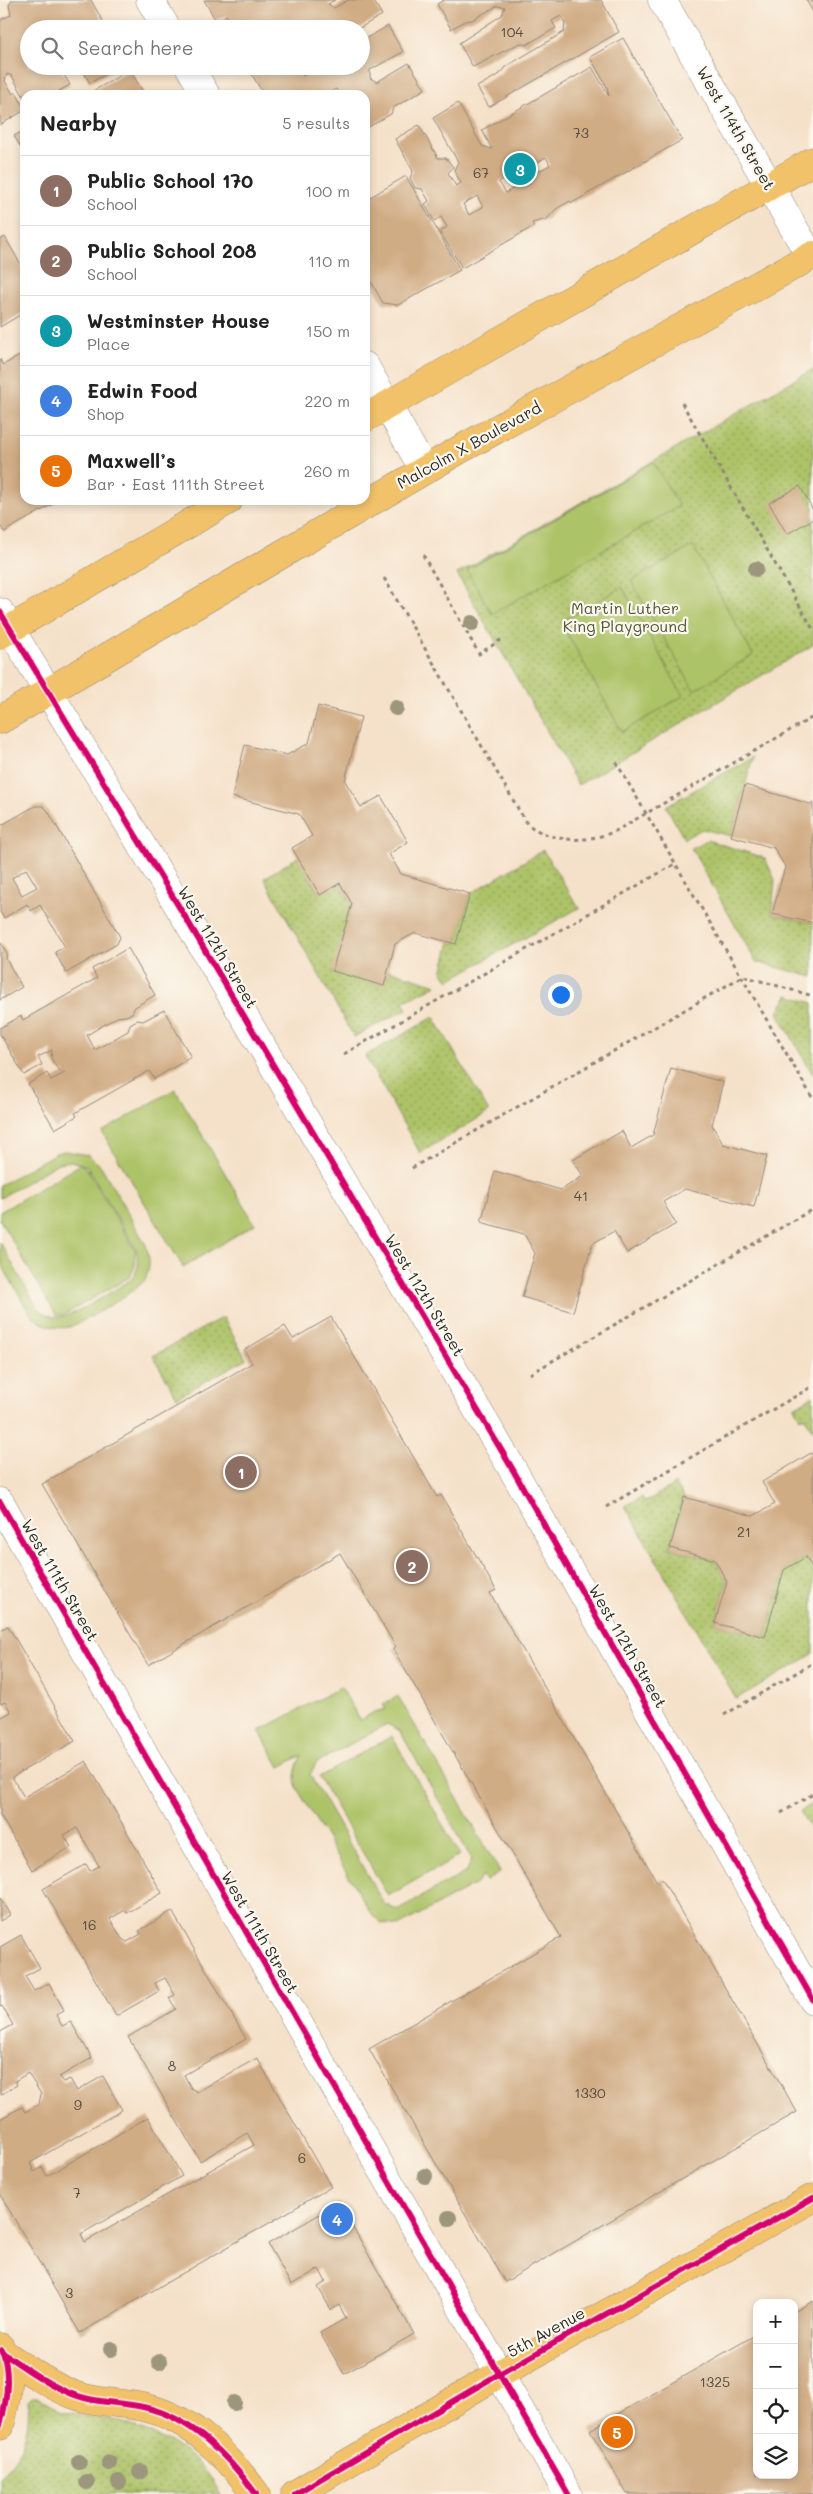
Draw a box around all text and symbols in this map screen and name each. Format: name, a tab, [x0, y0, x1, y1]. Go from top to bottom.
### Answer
search box	[20, 20, 370, 75]
house number: 104	[500, 22, 524, 41]
icon: search	[38, 34, 66, 62]
text: Search here	[78, 35, 194, 60]
street label: West 114th Street	[692, 62, 780, 193]
text: Nearby	[40, 109, 117, 136]
text: 5 results	[282, 112, 350, 133]
house number: 73	[573, 123, 589, 142]
pin: 3	[504, 150, 536, 188]
house number: 67	[473, 163, 489, 182]
text: Public School 170	[87, 168, 253, 193]
text: 1	[52, 180, 60, 201]
text: 100 m	[305, 180, 350, 201]
text: School	[87, 193, 137, 214]
text: Public School 208	[87, 238, 257, 263]
text: 2	[52, 250, 60, 271]
text: 110 m	[308, 250, 350, 271]
text: School	[87, 263, 137, 284]
text: Westminster House	[87, 308, 270, 333]
text: 3	[51, 320, 61, 341]
text: 150 m	[306, 320, 350, 341]
text: Place	[87, 333, 130, 354]
text: Edwin Food	[87, 378, 197, 403]
text: 4	[51, 390, 61, 411]
text: 220 m	[304, 390, 350, 411]
street label: Malcolm X Boulevard	[393, 396, 545, 493]
text: Shop	[87, 403, 124, 424]
text: Maxwell’s	[87, 448, 175, 473]
text: 5	[51, 460, 61, 481]
text: 260 m	[304, 460, 350, 481]
text: Bar · East 111th Street	[87, 473, 265, 494]
park label: Martin Luther King Playground	[563, 597, 687, 636]
street label: West 112th Street	[174, 882, 263, 1012]
your location	[548, 982, 574, 1008]
house number: 41	[574, 1186, 588, 1205]
street label: West 112th Street	[381, 1230, 470, 1360]
pin: 1	[225, 1453, 257, 1491]
street label: West 111th Street	[17, 1515, 104, 1645]
house number: 21	[737, 1522, 751, 1541]
pin: 2	[396, 1547, 428, 1585]
street label: West 112th Street	[585, 1580, 672, 1711]
street label: West 111th Street	[217, 1867, 304, 1997]
house number: 16	[82, 1915, 96, 1934]
house number: 8	[168, 2056, 176, 2075]
house number: 1330	[574, 2083, 606, 2102]
house number: 9	[74, 2095, 82, 2114]
house number: 6	[298, 2148, 306, 2167]
house number: 7	[73, 2183, 81, 2202]
pin: 4	[321, 2200, 353, 2238]
house number: 3	[65, 2283, 73, 2302]
map controls	[753, 2299, 798, 2479]
button: +	[753, 2299, 798, 2344]
street label: 5th Avenue	[503, 2302, 588, 2362]
button: −	[753, 2344, 798, 2389]
house number: 1325	[700, 2372, 730, 2391]
button: locate	[753, 2389, 798, 2434]
pin: 5	[601, 2413, 633, 2451]
button: layers	[753, 2434, 798, 2479]

